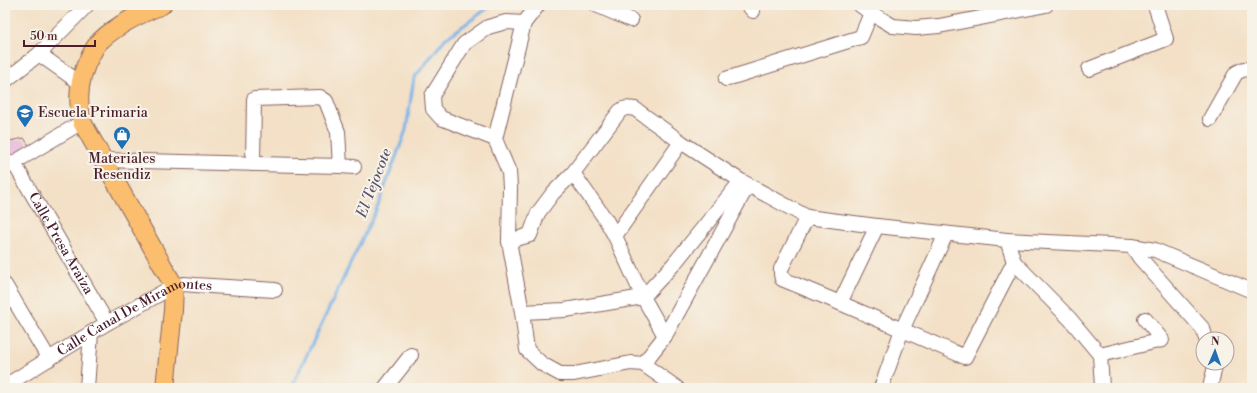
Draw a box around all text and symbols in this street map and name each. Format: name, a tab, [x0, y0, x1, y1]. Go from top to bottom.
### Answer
scale bar	[24, 22, 95, 48]
text: 50 m	[30, 29, 58, 44]
school or university icon: Escuela Primaria	[15, 103, 35, 128]
place label: Escuela Primaria	[38, 104, 149, 122]
shop icon: Materiales Resendiz	[112, 125, 132, 150]
water label: El Tejocote	[352, 146, 396, 221]
place label: Materiales Resendiz	[89, 150, 155, 184]
street label: Calle Presa Araiza	[24, 189, 98, 298]
street label: Calle Canal De Miramontes	[54, 275, 213, 360]
north arrow	[1195, 331, 1235, 371]
text: N	[1211, 335, 1220, 349]

